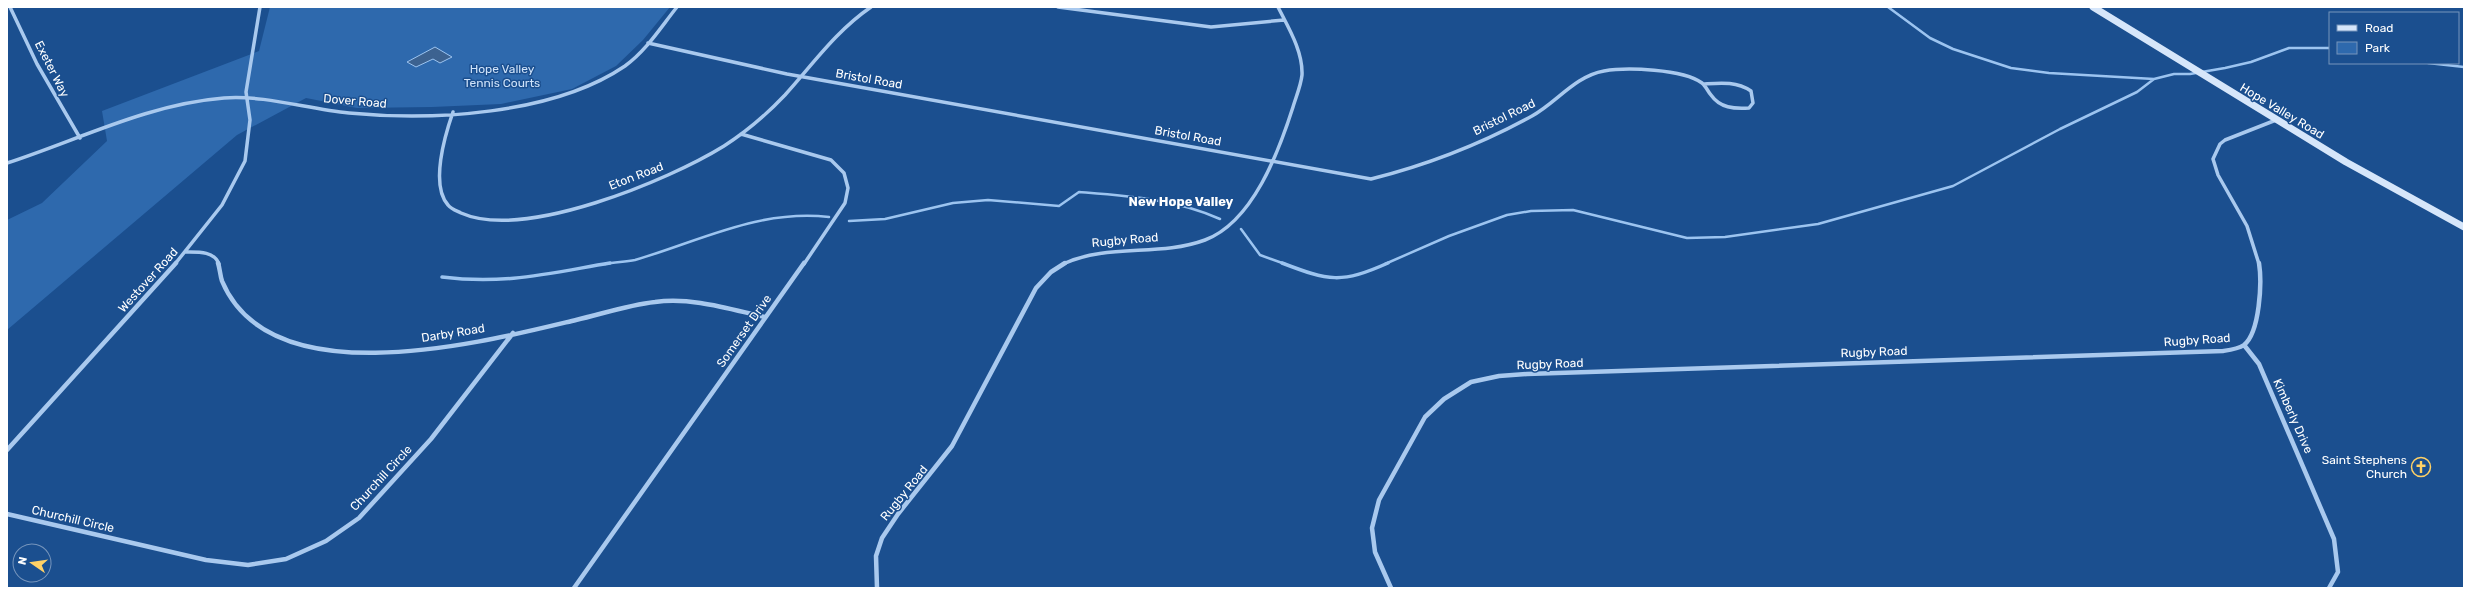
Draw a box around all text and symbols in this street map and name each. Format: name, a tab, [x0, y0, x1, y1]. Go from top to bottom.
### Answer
legend	[2329, 12, 2459, 64]
text: Road	[2365, 21, 2393, 35]
street label: Exeter Way	[32, 39, 72, 100]
text: Park	[2365, 41, 2391, 55]
park label: Hope Valley Tennis Courts	[464, 62, 540, 90]
street label: Bristol Road	[835, 66, 903, 92]
street label: Hope Valley Road	[2237, 80, 2327, 142]
street label: Dover Road	[323, 91, 387, 111]
street label: Bristol Road	[1471, 96, 1537, 138]
street label: Bristol Road	[1154, 123, 1222, 149]
street label: Eton Road	[607, 159, 665, 193]
district label: New Hope Valley	[1129, 194, 1234, 209]
street label: Rugby Road	[1091, 230, 1159, 250]
street label: Westover Road	[115, 245, 181, 315]
street label: Somerset Drive	[714, 292, 774, 370]
street label: Darby Road	[420, 321, 486, 345]
street label: Rugby Road	[2163, 331, 2231, 349]
street label: Rugby Road	[1840, 344, 1908, 360]
street label: Rugby Road	[1516, 356, 1584, 372]
street label: Kimberly Drive	[2270, 376, 2316, 456]
street label: Churchill Circle	[347, 442, 415, 514]
place label: Saint Stephens Church	[2322, 453, 2407, 481]
church icon: Saint Stephens Church	[2410, 456, 2432, 478]
street label: Rugby Road	[878, 463, 930, 523]
street label: Churchill Circle	[30, 503, 116, 535]
north arrow	[12, 543, 52, 583]
text: N	[16, 555, 30, 566]

